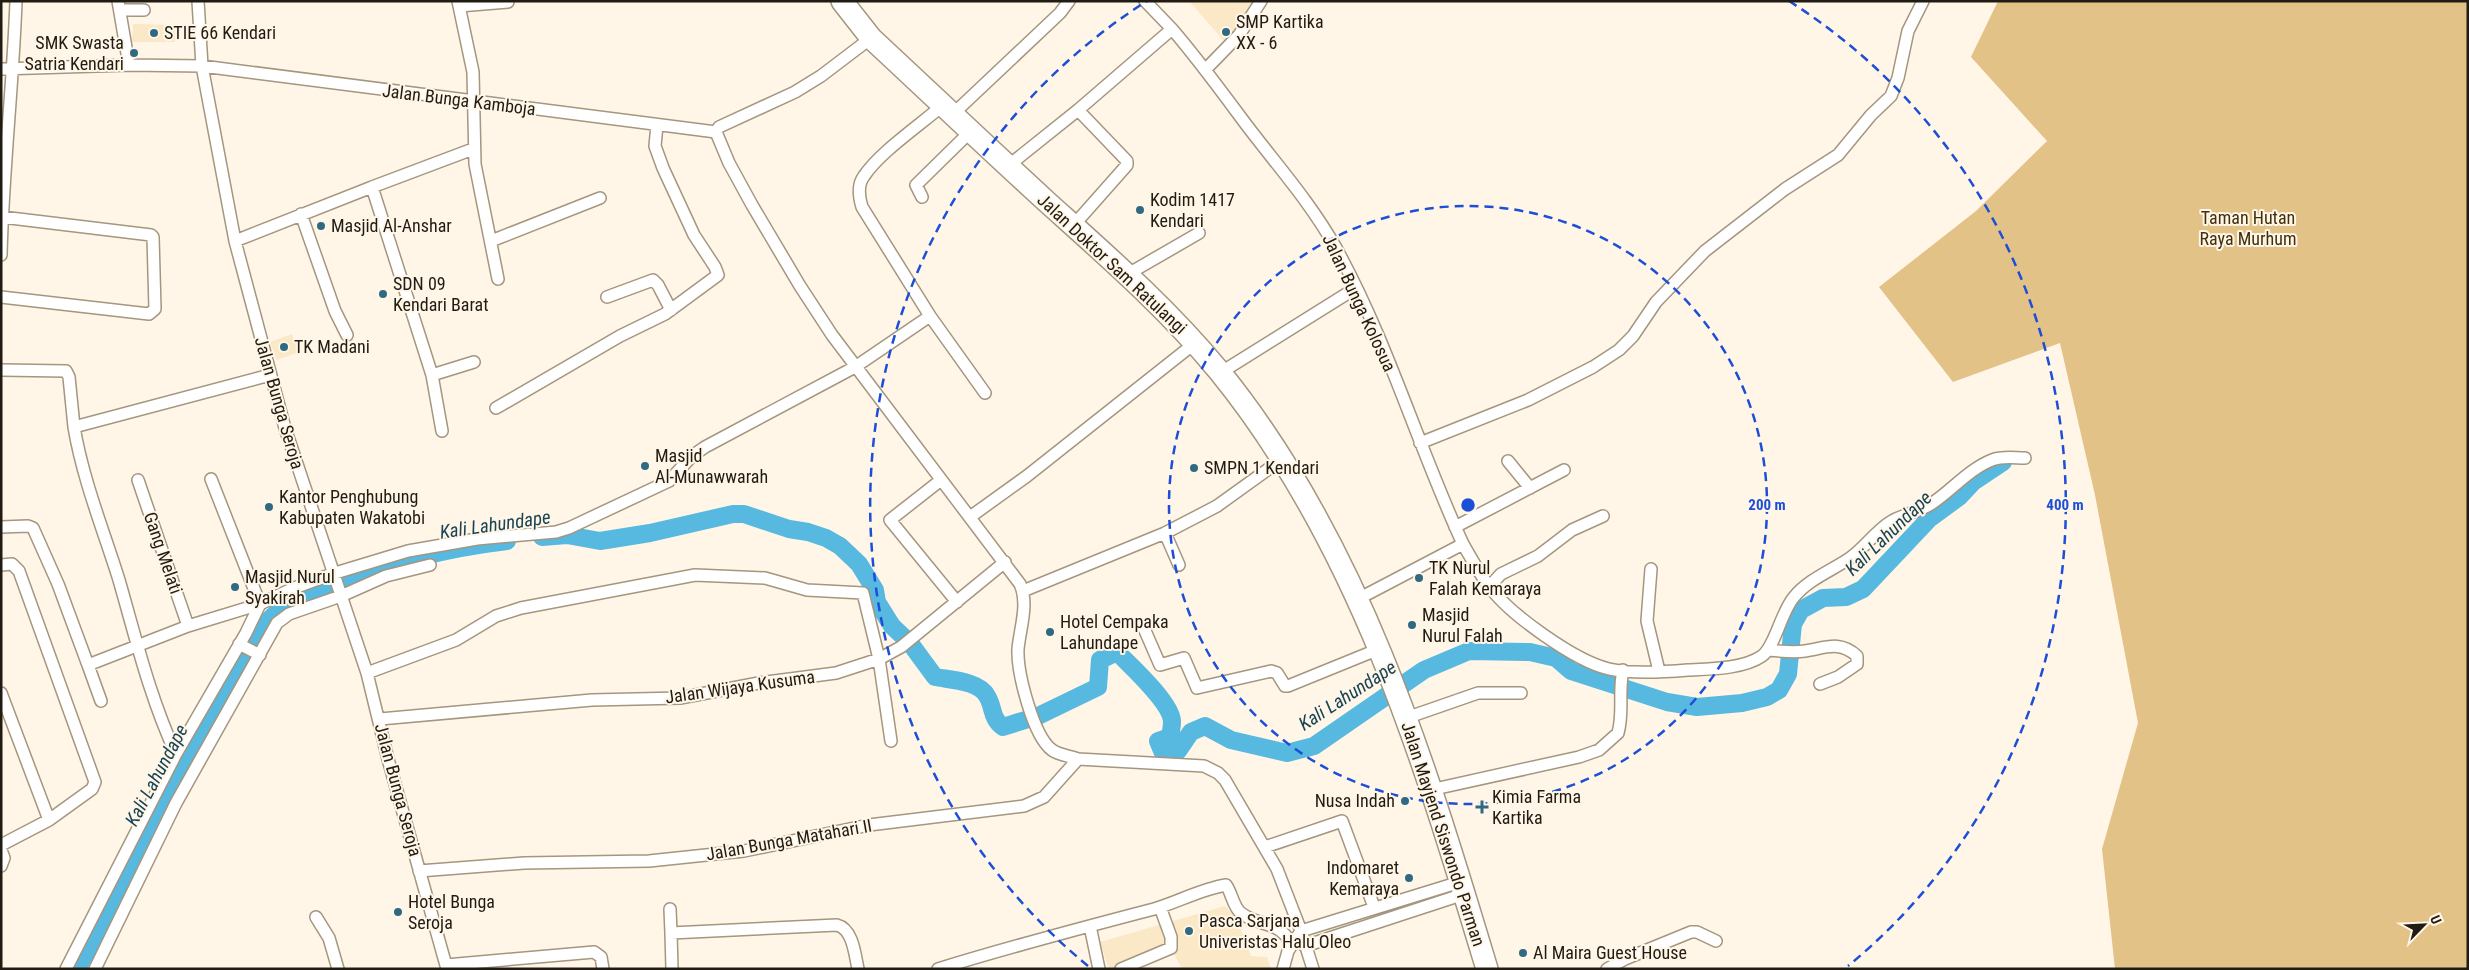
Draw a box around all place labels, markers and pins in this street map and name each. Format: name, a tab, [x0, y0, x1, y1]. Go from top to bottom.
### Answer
place label: SMP Kartika XX - 6	[1236, 11, 1324, 53]
place label: STIE 66 Kendari	[164, 22, 276, 43]
marker: SMP Kartika XX - 6	[1220, 26, 1232, 38]
marker: STIE 66 Kendari	[148, 27, 160, 39]
place label: SMK Swasta Satria Kendari	[24, 32, 124, 74]
marker: SMK Swasta Satria Kendari	[128, 47, 140, 59]
place label: Kodim 1417 Kendari	[1150, 189, 1235, 231]
marker: Kodim 1417 Kendari	[1134, 204, 1146, 216]
place label: Masjid Al-Anshar	[331, 215, 452, 236]
marker: Masjid Al-Anshar	[315, 220, 327, 232]
place label: SDN 09 Kendari Barat	[393, 273, 489, 315]
marker: SDN 09 Kendari Barat	[377, 288, 389, 300]
place label: TK Madani	[294, 336, 370, 357]
marker: TK Madani	[278, 341, 290, 353]
place label: Masjid Al-Munawwarah	[655, 445, 768, 487]
place label: SMPN 1 Kendari	[1204, 457, 1319, 478]
marker: Masjid Al-Munawwarah	[639, 460, 651, 472]
marker: SMPN 1 Kendari	[1188, 462, 1200, 474]
place label: Kantor Penghubung Kabupaten Wakatobi	[279, 486, 425, 528]
centre of rings	[1459, 496, 1477, 514]
marker: Kantor Penghubung Kabupaten Wakatobi	[263, 501, 275, 513]
place label: TK Nurul Falah Kemaraya	[1429, 557, 1541, 599]
place label: Masjid Nurul Syakirah	[245, 566, 335, 608]
marker: TK Nurul Falah Kemaraya	[1413, 572, 1425, 584]
marker: Masjid Nurul Syakirah	[229, 581, 241, 593]
place label: Masjid Nurul Falah	[1422, 604, 1503, 646]
place label: Hotel Cempaka Lahundape	[1060, 611, 1169, 653]
marker: Masjid Nurul Falah	[1406, 619, 1418, 631]
marker: Hotel Cempaka Lahundape	[1044, 626, 1056, 638]
place label: Kimia Farma Kartika	[1492, 786, 1581, 828]
place label: Nusa Indah	[1315, 790, 1395, 811]
marker: Nusa Indah	[1399, 795, 1411, 807]
marker: Kimia Farma Kartika	[1476, 801, 1488, 813]
place label: Indomaret Kemaraya	[1327, 857, 1399, 899]
marker: Indomaret Kemaraya	[1403, 872, 1415, 884]
place label: Hotel Bunga Seroja	[408, 891, 495, 933]
marker: Hotel Bunga Seroja	[392, 906, 404, 918]
place label: Pasca Sarjana Univeristas Halu Oleo	[1199, 910, 1351, 952]
marker: Pasca Sarjana Univeristas Halu Oleo	[1183, 925, 1195, 937]
place label: Al Maira Guest House	[1533, 942, 1687, 963]
marker: Al Maira Guest House	[1517, 947, 1529, 959]

